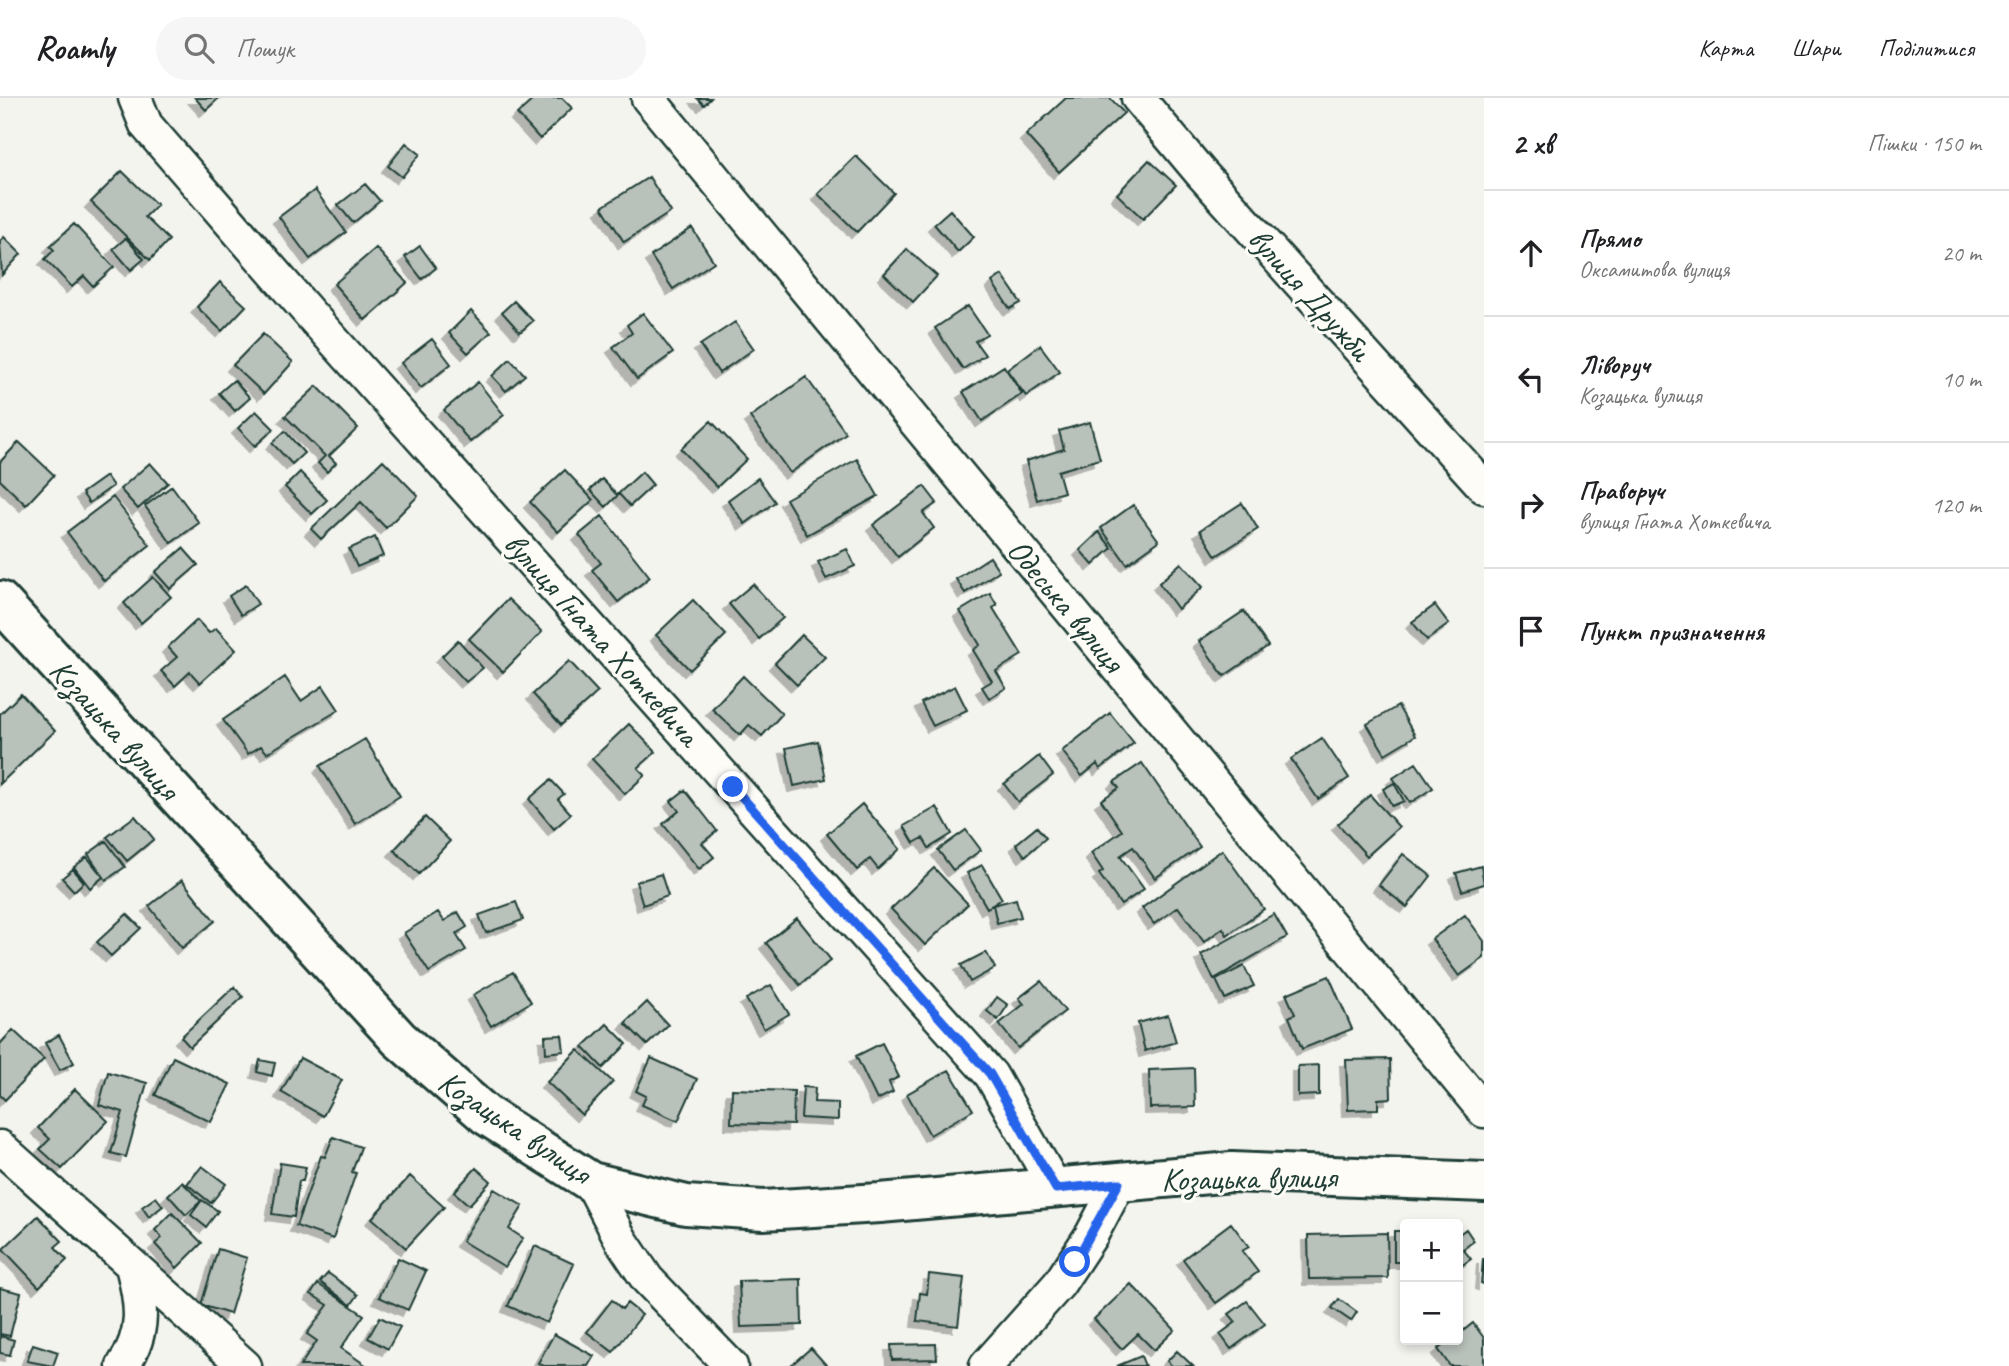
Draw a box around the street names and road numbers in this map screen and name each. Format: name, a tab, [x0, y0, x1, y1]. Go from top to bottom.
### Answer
street label: вулиця Дружби	[1239, 218, 1383, 371]
street label: вулиця Гната Хоткевича	[495, 523, 711, 757]
street label: Одеська вулиця	[998, 530, 1136, 682]
street label: Козацька вулиця	[41, 650, 191, 810]
street label: Козацька вулиця	[430, 1061, 602, 1195]
street label: Козацька вулиця	[1161, 1155, 1340, 1201]

